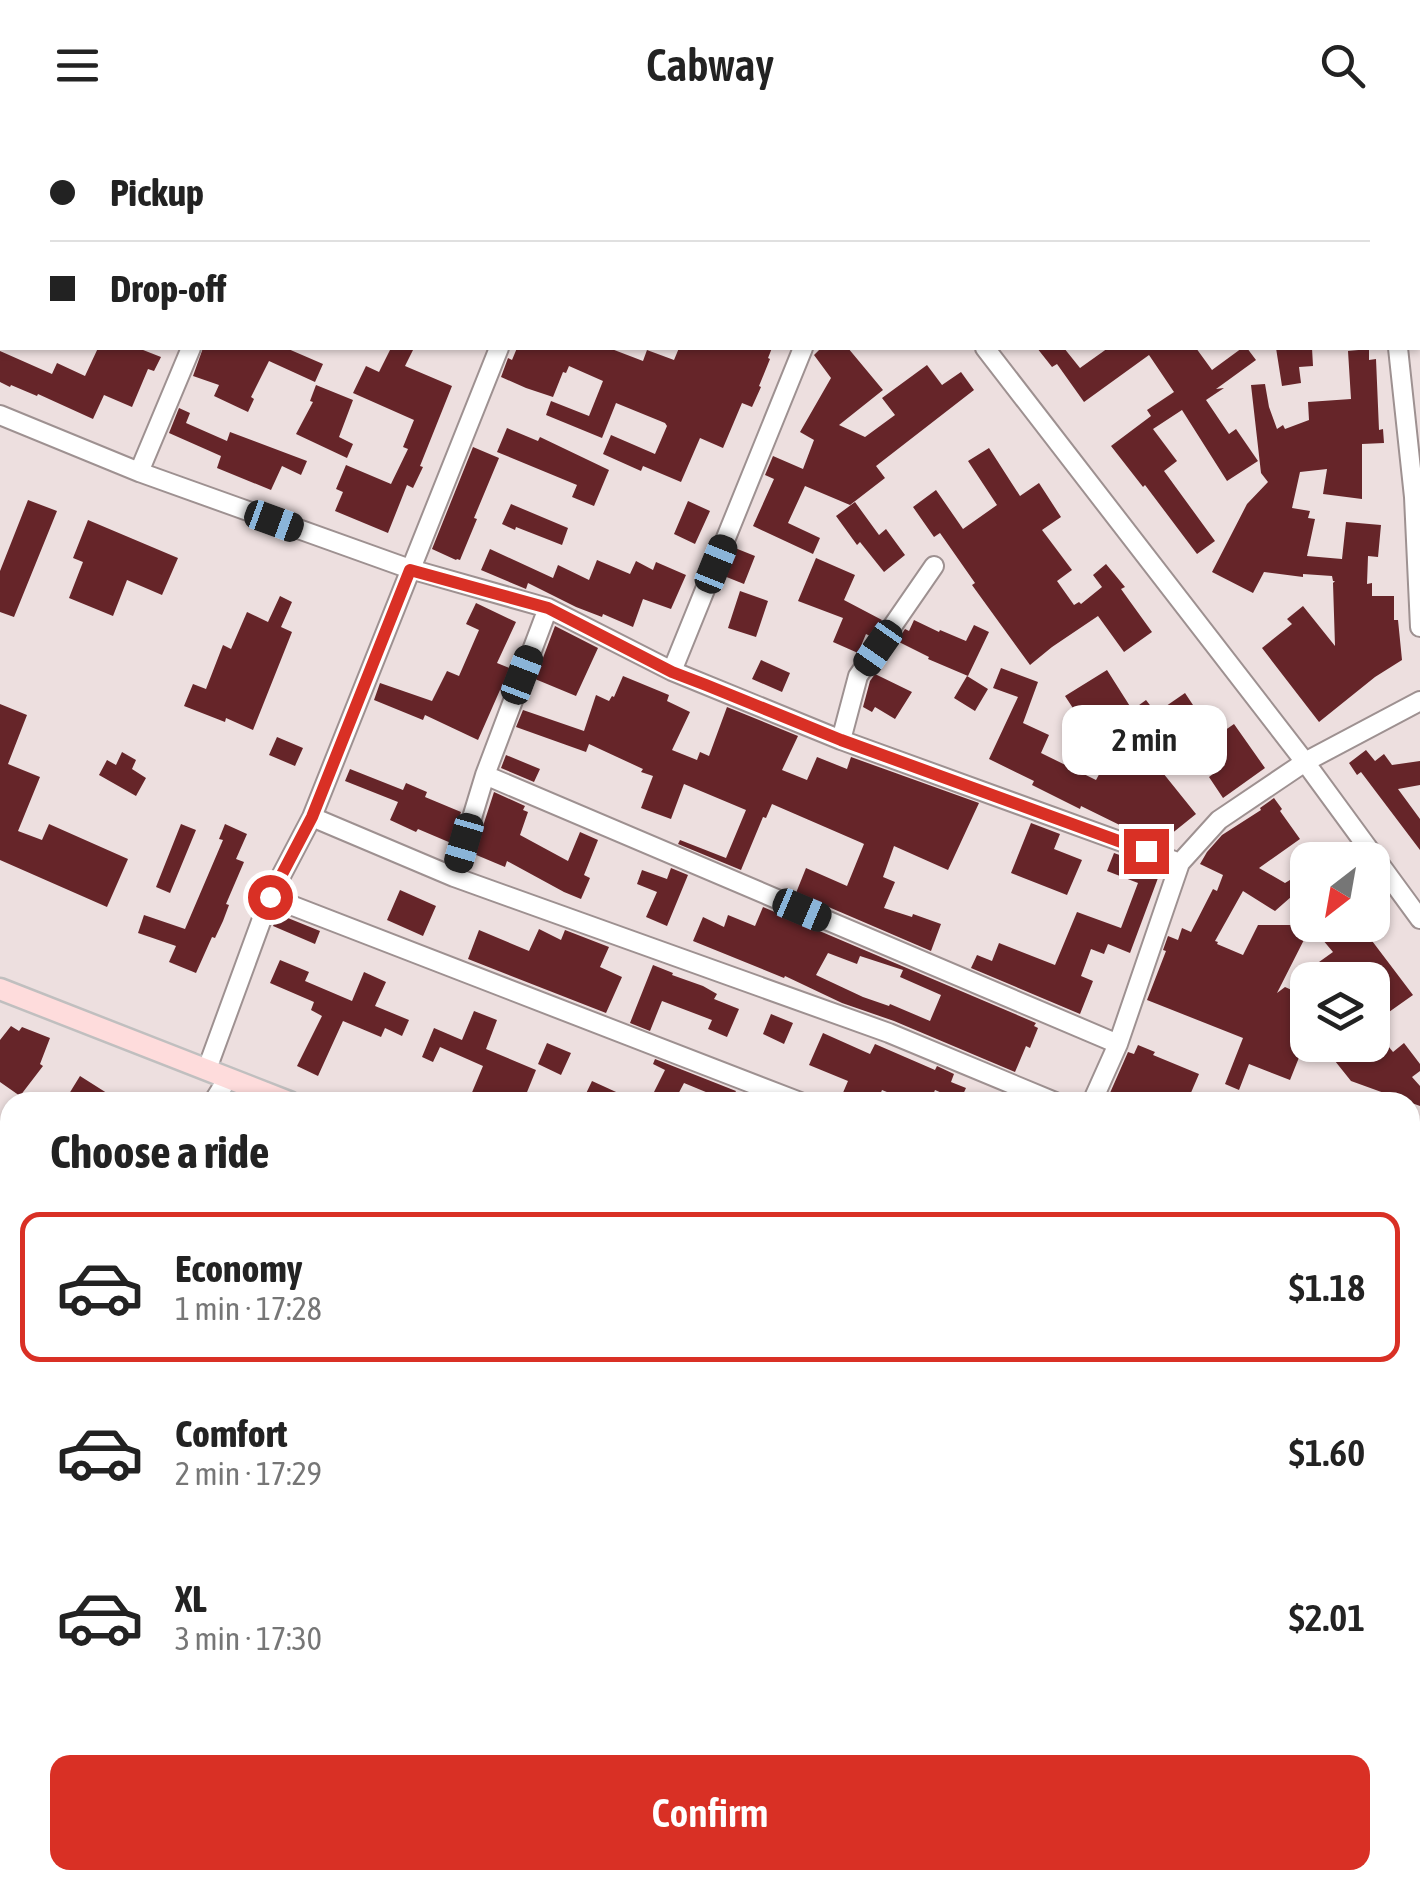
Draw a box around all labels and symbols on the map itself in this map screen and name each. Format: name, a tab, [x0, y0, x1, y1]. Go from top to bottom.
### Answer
car	[241, 497, 307, 545]
car	[691, 531, 741, 597]
car	[849, 615, 907, 681]
car	[497, 642, 547, 708]
callout: 2 min	[1064, 706, 1228, 776]
car	[441, 810, 487, 876]
route end	[1124, 829, 1169, 874]
north arrow	[1290, 842, 1390, 942]
route start	[248, 875, 293, 920]
car	[769, 884, 835, 936]

